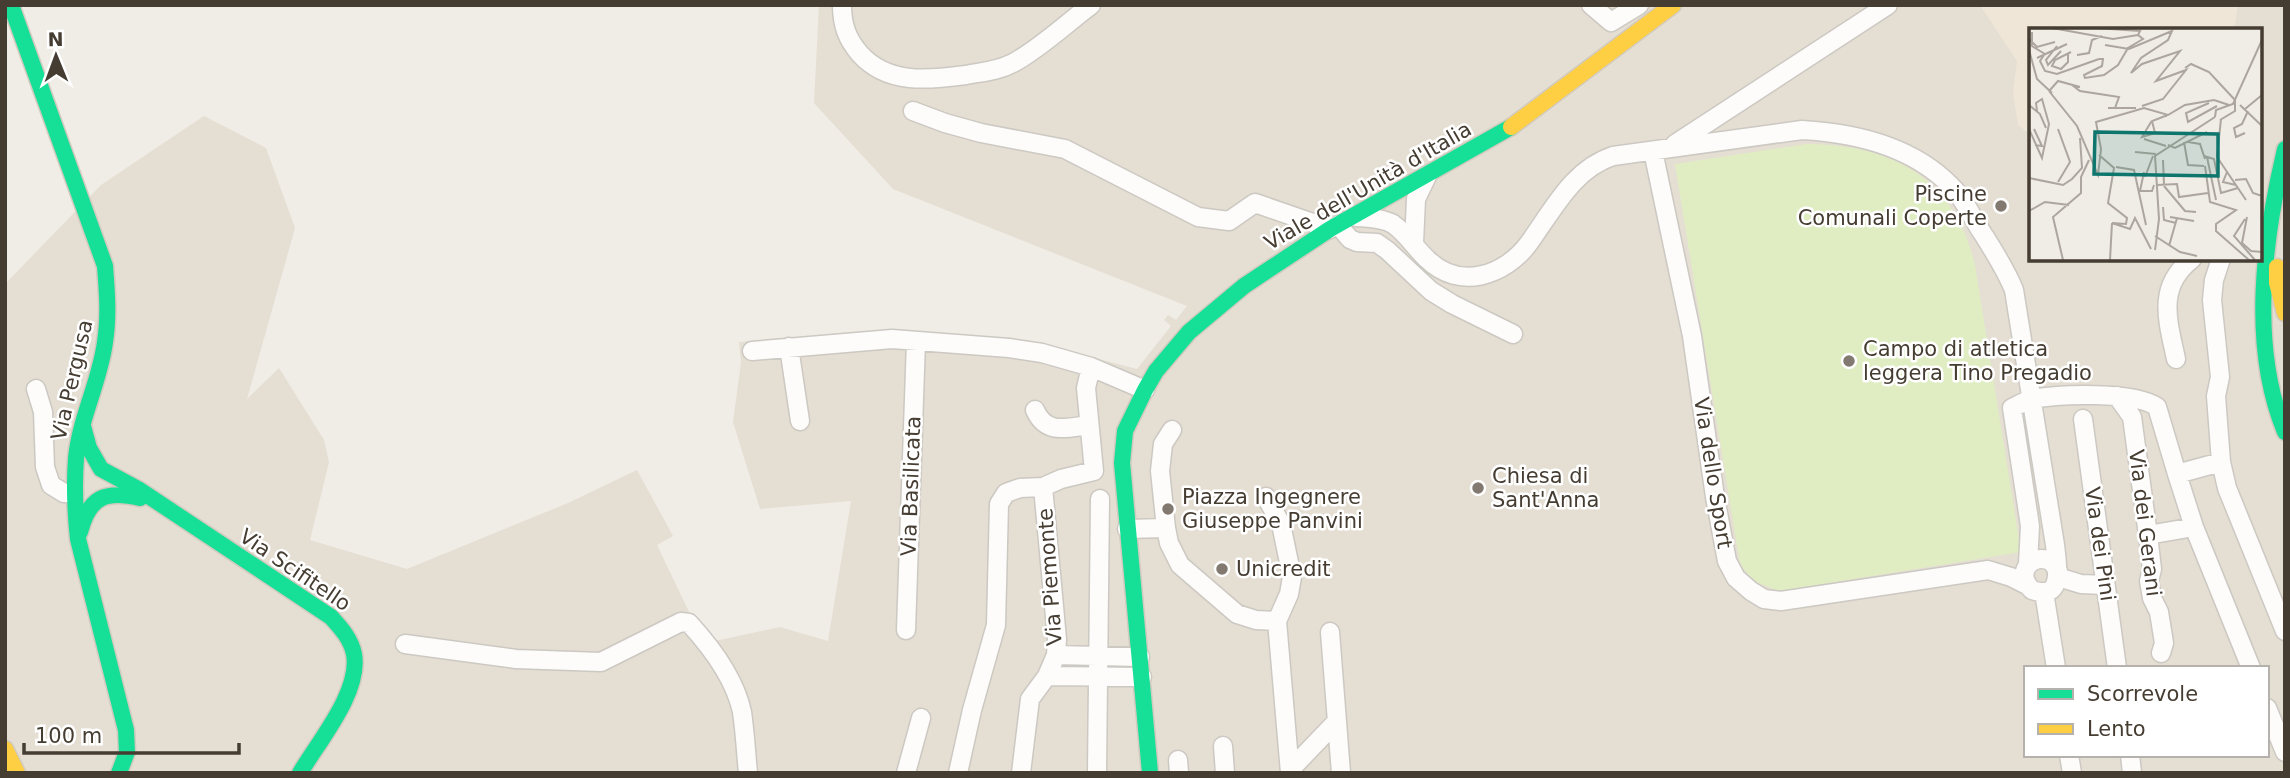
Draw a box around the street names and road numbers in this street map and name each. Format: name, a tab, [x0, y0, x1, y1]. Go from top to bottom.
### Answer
street label: Viale dell'Unità d'Italia	[1260, 117, 1476, 255]
street label: Via Pergusa	[46, 317, 98, 443]
street label: Via dello Sport	[1689, 396, 1737, 550]
street label: Via Basilicata	[897, 415, 925, 557]
street label: Via dei Gerani	[2124, 448, 2166, 598]
street label: Via dei Pini	[2080, 485, 2120, 603]
street label: Via Piemonte	[1033, 507, 1067, 647]
street label: Via Scifitello	[235, 524, 355, 616]

